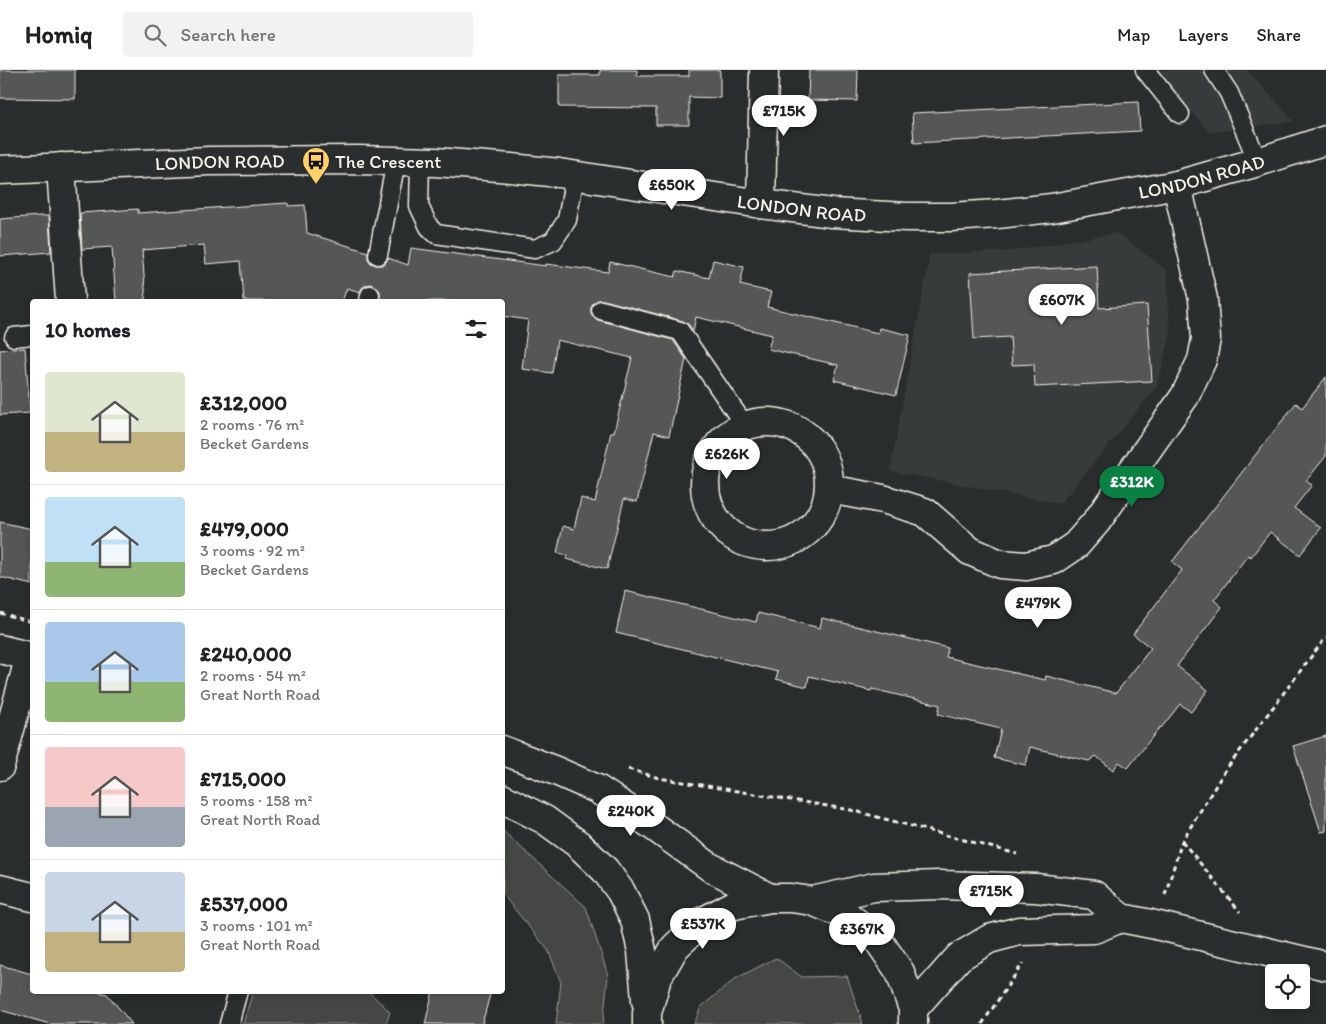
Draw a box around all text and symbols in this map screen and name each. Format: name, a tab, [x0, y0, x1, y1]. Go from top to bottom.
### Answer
search box	[123, 12, 473, 57]
text: Homiq	[25, 20, 93, 49]
icon: search	[141, 21, 169, 49]
text: Search here	[181, 23, 276, 46]
text: Map	[1117, 24, 1150, 46]
text: Layers	[1178, 24, 1228, 46]
text: Share	[1256, 24, 1301, 46]
pin: £715K	[749, 94, 819, 137]
text: £715K	[763, 101, 805, 120]
bus stop icon: The Crescent	[301, 146, 331, 185]
street label: LONDON ROAD	[155, 149, 285, 175]
street label: LONDON ROAD	[1136, 149, 1268, 203]
place label: The Crescent	[335, 150, 442, 173]
pin: £650K	[637, 168, 707, 211]
text: £650K	[649, 175, 695, 194]
street label: LONDON ROAD	[736, 189, 867, 226]
pin: £607K	[1027, 284, 1097, 326]
text: £607K	[1039, 290, 1085, 309]
icon: filters	[462, 315, 490, 343]
text: 10 homes	[45, 317, 131, 342]
text: £312,000	[200, 390, 287, 415]
icon: home	[85, 392, 145, 452]
text: 2 rooms · 76 m²	[200, 415, 304, 434]
text: Becket Gardens	[200, 434, 309, 453]
pin: £626K	[692, 438, 762, 480]
text: £626K	[705, 444, 749, 463]
pin: £312K	[1097, 466, 1167, 508]
text: £312K	[1110, 472, 1154, 491]
text: £479,000	[200, 516, 289, 541]
icon: home	[85, 517, 145, 577]
text: 3 rooms · 92 m²	[200, 541, 305, 560]
text: Becket Gardens	[200, 560, 309, 579]
pin: £479K	[1003, 586, 1073, 629]
text: £479K	[1016, 593, 1060, 612]
text: £240,000	[200, 641, 292, 666]
icon: home	[85, 642, 145, 702]
text: 2 rooms · 54 m²	[200, 666, 306, 685]
text: Great North Road	[200, 685, 320, 704]
text: £715,000	[200, 766, 286, 791]
icon: home	[85, 767, 145, 827]
text: 5 rooms · 158 m²	[200, 791, 312, 810]
pin: £240K	[596, 794, 666, 837]
text: £240K	[608, 801, 654, 820]
text: Great North Road	[200, 810, 320, 829]
pin: £715K	[956, 874, 1026, 917]
text: £715K	[970, 881, 1012, 900]
text: £537,000	[200, 891, 288, 916]
icon: home	[85, 892, 145, 952]
pin: £537K	[668, 908, 738, 950]
pin: £367K	[827, 912, 897, 955]
text: £537K	[681, 914, 725, 933]
text: 3 rooms · 101 m²	[200, 916, 313, 935]
text: £367K	[840, 919, 884, 938]
text: Great North Road	[200, 935, 320, 954]
map controls	[1265, 964, 1310, 1009]
button: locate	[1265, 964, 1310, 1009]

